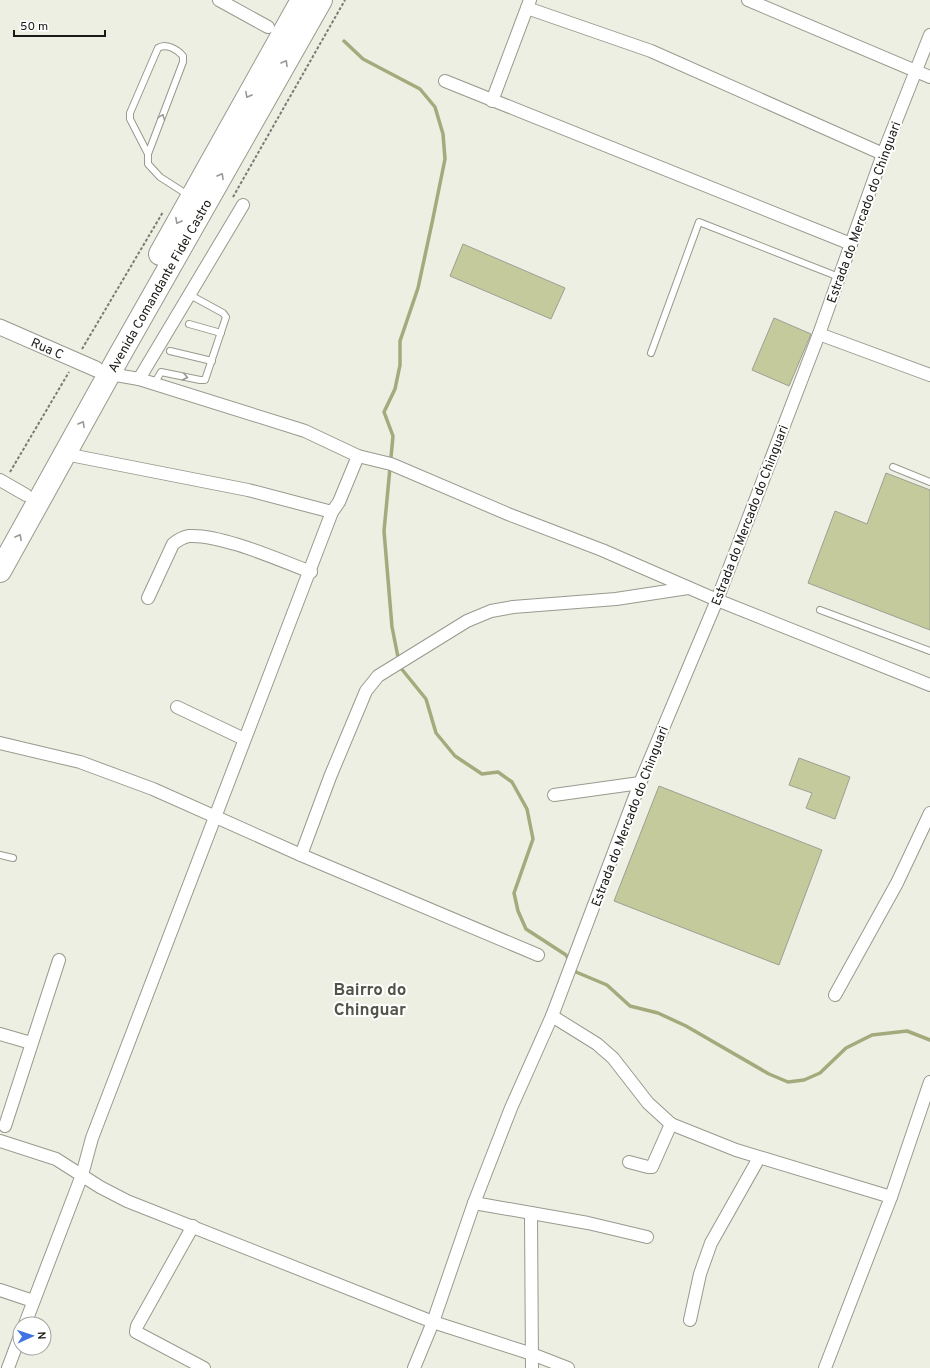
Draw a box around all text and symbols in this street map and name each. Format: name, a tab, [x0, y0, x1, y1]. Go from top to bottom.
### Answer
scale bar	[14, 12, 105, 38]
text: 50 m	[20, 19, 48, 35]
one-way arrow	[281, 60, 288, 67]
one-way arrow	[246, 91, 253, 98]
one-way arrow	[157, 114, 165, 121]
street label: Estrada do Mercado do Chinguari	[825, 120, 905, 306]
one-way arrow	[217, 173, 224, 180]
street label: Avenida Comandante Fidel Castro	[106, 197, 216, 376]
one-way arrow	[175, 217, 183, 224]
street label: Rua C	[28, 335, 66, 364]
one-way arrow	[182, 373, 188, 381]
one-way arrow	[78, 420, 85, 428]
street label: Estrada do Mercado do Chinguari	[709, 423, 793, 608]
one-way arrow	[14, 534, 22, 541]
street label: Estrada do Mercado do Chinguari	[589, 724, 673, 909]
district label: Bairro do Chinguar	[334, 980, 406, 1022]
north arrow	[12, 1316, 52, 1356]
text: N	[34, 1331, 48, 1340]

